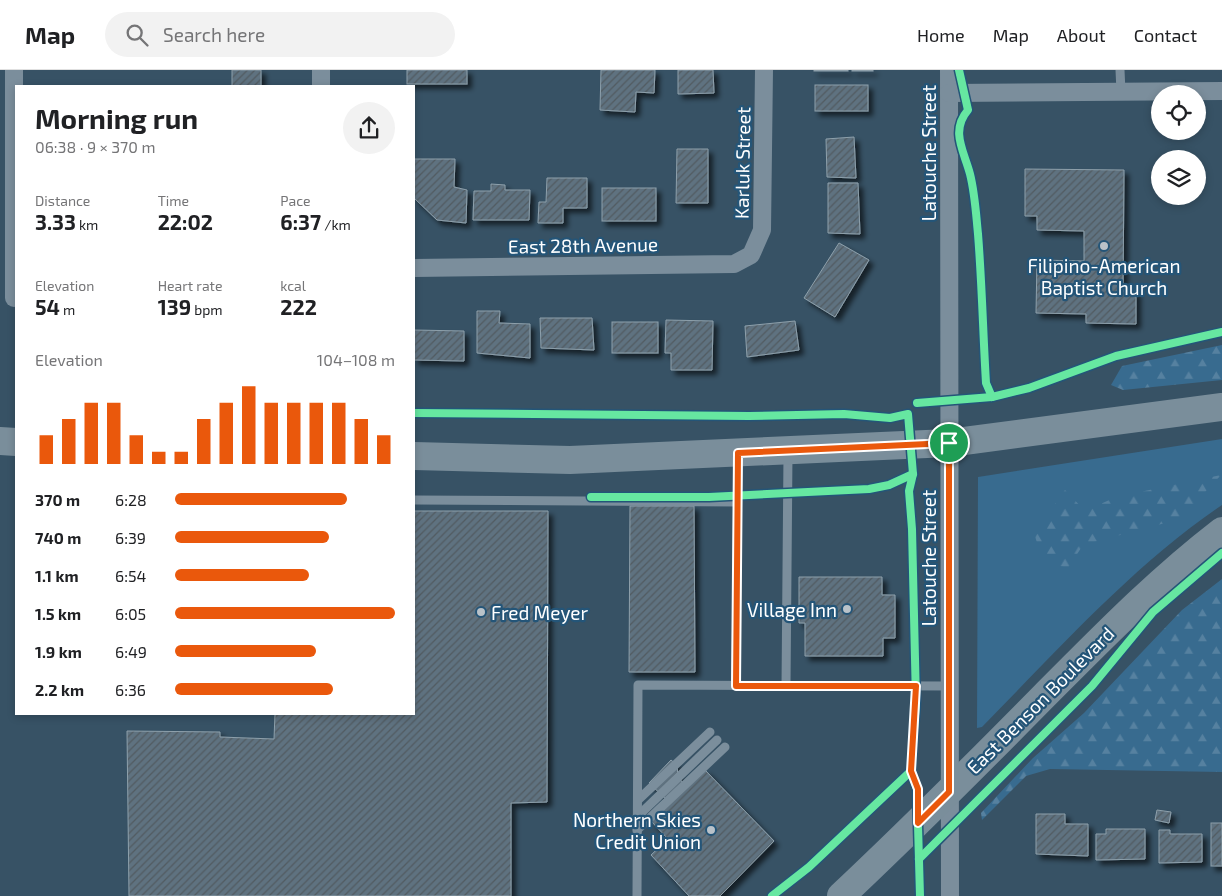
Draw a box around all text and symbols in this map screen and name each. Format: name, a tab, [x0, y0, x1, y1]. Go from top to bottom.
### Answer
search box	[105, 12, 455, 57]
text: Map	[25, 20, 75, 49]
icon: search	[123, 21, 151, 49]
text: Search here	[163, 23, 265, 46]
text: Home	[917, 24, 965, 46]
text: Map	[993, 24, 1029, 46]
text: About	[1057, 24, 1106, 46]
text: Contact	[1134, 24, 1197, 46]
street label: Latouche Street	[917, 85, 940, 221]
map controls	[1151, 85, 1206, 205]
button: locate	[1151, 85, 1206, 140]
text: Morning run	[35, 101, 198, 135]
button: share	[343, 102, 395, 154]
street label: Karluk Street	[730, 107, 754, 219]
text: 06:38 · 9 × 370 m	[35, 137, 155, 156]
button: layers	[1151, 150, 1206, 205]
text: Distance	[35, 192, 90, 209]
text: Time	[158, 192, 189, 209]
text: Pace	[280, 192, 310, 209]
text: 3.33	[35, 209, 76, 234]
text: 22:02	[158, 209, 213, 234]
text: 6:37	[280, 209, 321, 234]
text: km	[76, 216, 98, 233]
text: /km	[321, 216, 351, 233]
street label: East 28th Avenue	[508, 232, 658, 258]
marker: Filipino-American Baptist Church	[1098, 240, 1110, 252]
place label: Filipino-American Baptist Church	[1027, 254, 1181, 299]
text: Elevation	[35, 277, 94, 294]
text: Heart rate	[158, 277, 222, 294]
text: kcal	[280, 277, 306, 294]
text: 54	[35, 294, 60, 319]
text: 139	[158, 294, 191, 319]
text: 222	[280, 294, 317, 319]
text: m	[60, 301, 75, 318]
text: bpm	[191, 301, 223, 318]
text: Elevation	[35, 350, 103, 369]
text: 104–108 m	[317, 350, 395, 369]
pin	[928, 422, 970, 464]
icon: arrive	[935, 429, 963, 457]
text: 370 m	[35, 490, 80, 509]
text: 6:28	[115, 490, 147, 509]
street label: Latouche Street	[917, 490, 940, 626]
text: 740 m	[35, 528, 81, 547]
text: 6:39	[115, 528, 146, 547]
text: 1.1 km	[35, 566, 79, 585]
text: 6:54	[115, 566, 146, 585]
place label: Village Inn	[747, 598, 837, 621]
place label: Fred Meyer	[491, 601, 589, 624]
marker: Village Inn	[841, 603, 853, 615]
text: 1.5 km	[35, 604, 81, 623]
text: 6:05	[115, 604, 146, 623]
marker: Fred Meyer	[475, 606, 487, 618]
street label: East Benson Boulevard	[962, 622, 1118, 778]
text: 1.9 km	[35, 642, 82, 661]
text: 6:49	[115, 642, 147, 661]
text: 2.2 km	[35, 680, 84, 699]
text: 6:36	[115, 680, 146, 699]
place label: Northern Skies Credit Union	[573, 808, 701, 853]
marker: Northern Skies Credit Union	[705, 824, 717, 836]

